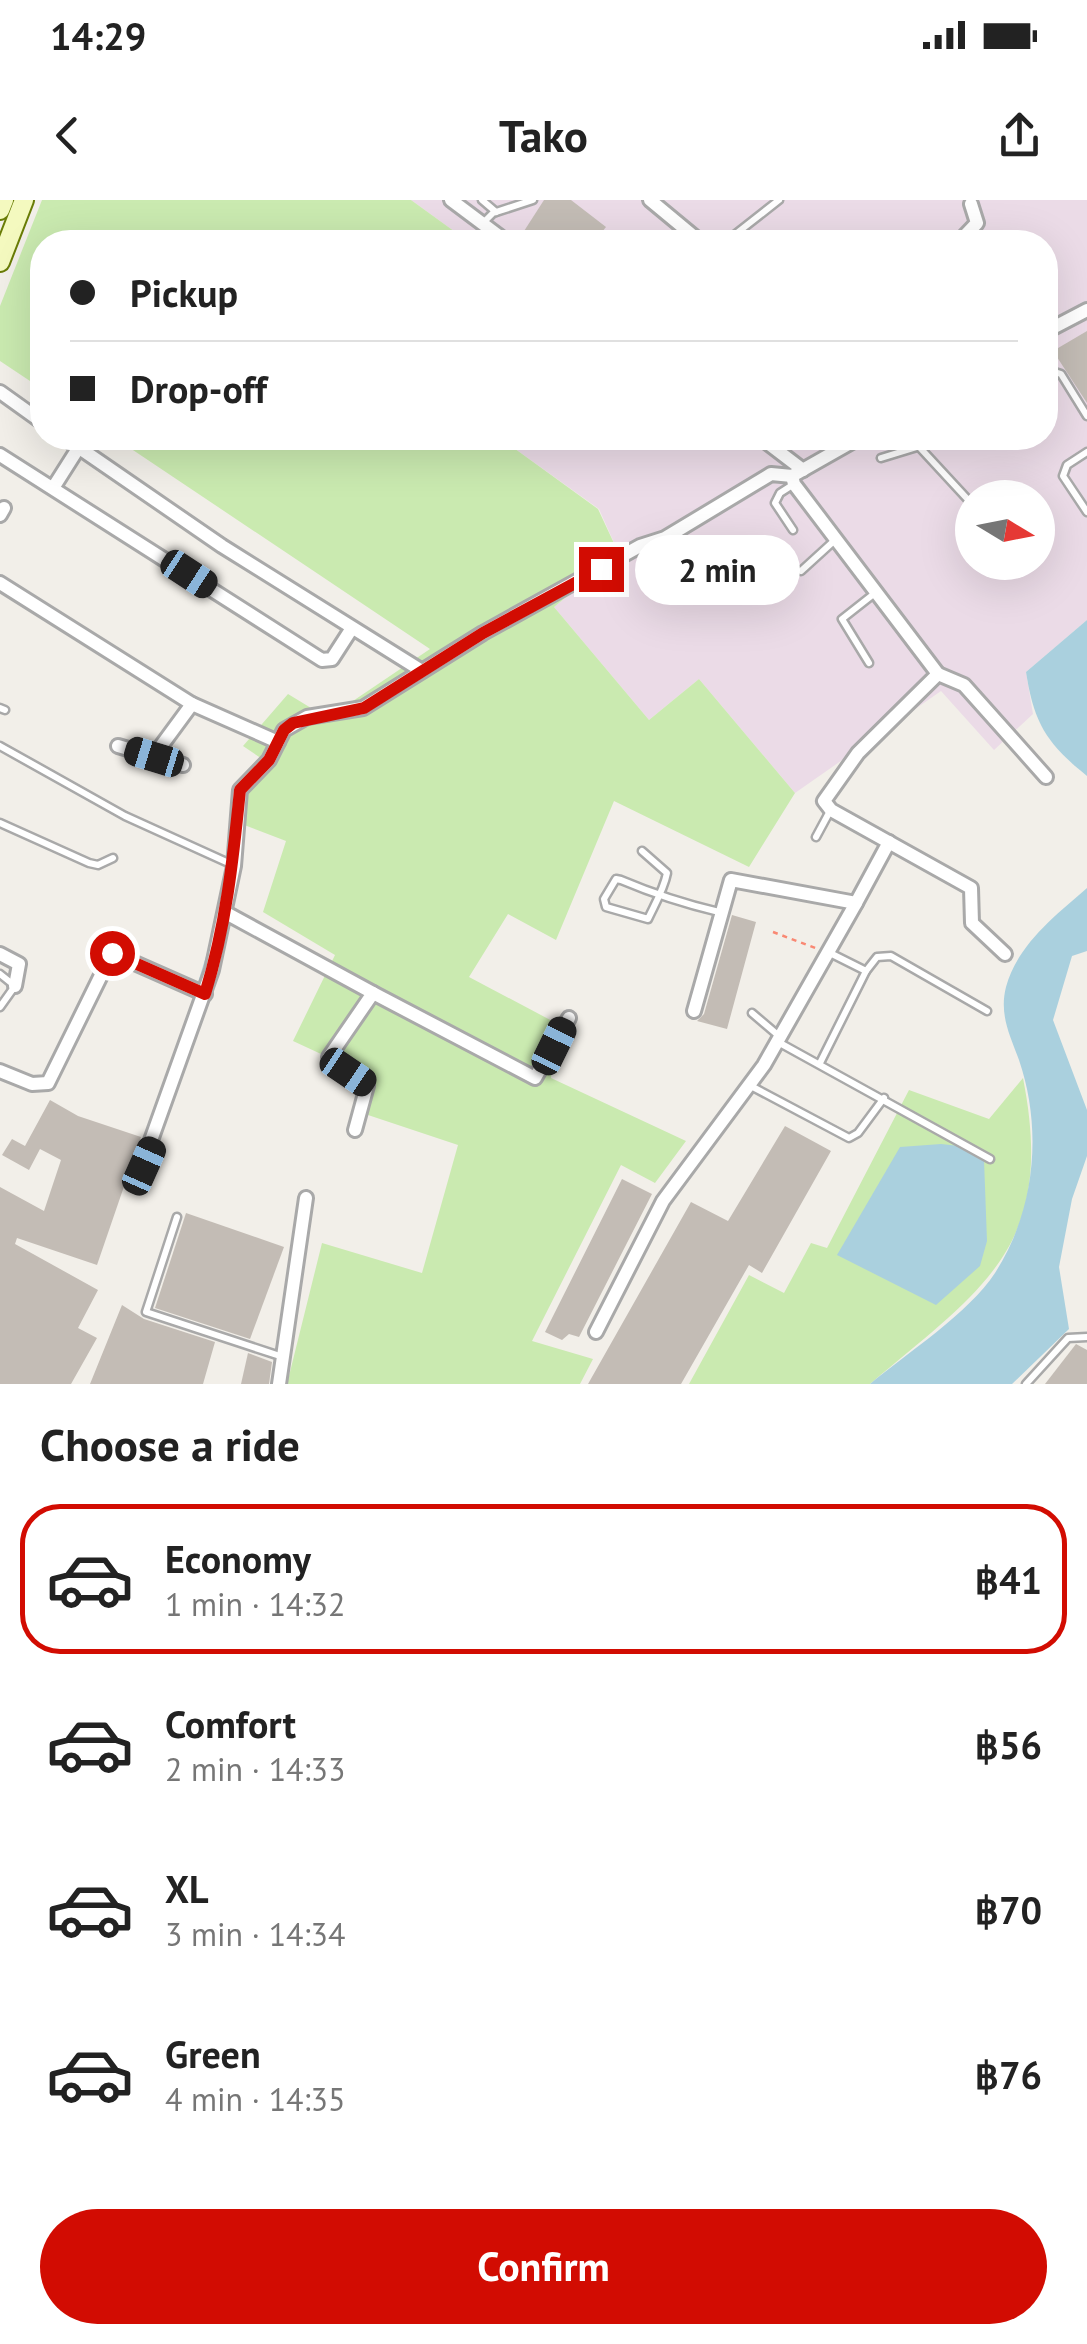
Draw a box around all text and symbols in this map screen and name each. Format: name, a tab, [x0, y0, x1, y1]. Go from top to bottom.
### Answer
text: 14:29	[50, 11, 146, 60]
text: Tako	[499, 106, 588, 164]
icon: back	[40, 108, 95, 163]
icon: share	[992, 108, 1047, 163]
text: Pickup	[130, 268, 238, 317]
text: Drop-off	[130, 364, 267, 413]
north arrow	[955, 480, 1055, 580]
map controls	[955, 480, 1055, 580]
callout: 2 min	[636, 534, 801, 604]
car	[156, 545, 222, 603]
route end	[579, 547, 624, 592]
text: 2 min	[678, 549, 757, 591]
car	[121, 734, 187, 780]
route start	[90, 931, 135, 976]
car	[527, 1012, 581, 1080]
car	[315, 1043, 381, 1101]
car	[118, 1132, 170, 1200]
text: Choose a ride	[40, 1415, 300, 1473]
icon: car	[45, 1534, 135, 1624]
text: Economy	[165, 1534, 311, 1583]
text: ฿41	[975, 1555, 1042, 1604]
text: 1 min · 14:32	[165, 1583, 345, 1625]
icon: car	[45, 1699, 135, 1789]
text: Comfort	[165, 1699, 296, 1748]
text: ฿56	[975, 1720, 1042, 1769]
text: 2 min · 14:33	[165, 1748, 345, 1790]
icon: car	[45, 1864, 135, 1954]
text: XL	[165, 1864, 209, 1913]
text: ฿70	[975, 1885, 1042, 1934]
text: 3 min · 14:34	[165, 1913, 345, 1955]
icon: car	[45, 2029, 135, 2119]
text: Green	[165, 2029, 261, 2078]
text: ฿76	[975, 2050, 1042, 2099]
text: 4 min · 14:35	[165, 2078, 345, 2120]
button: Confirm	[40, 2209, 1047, 2324]

